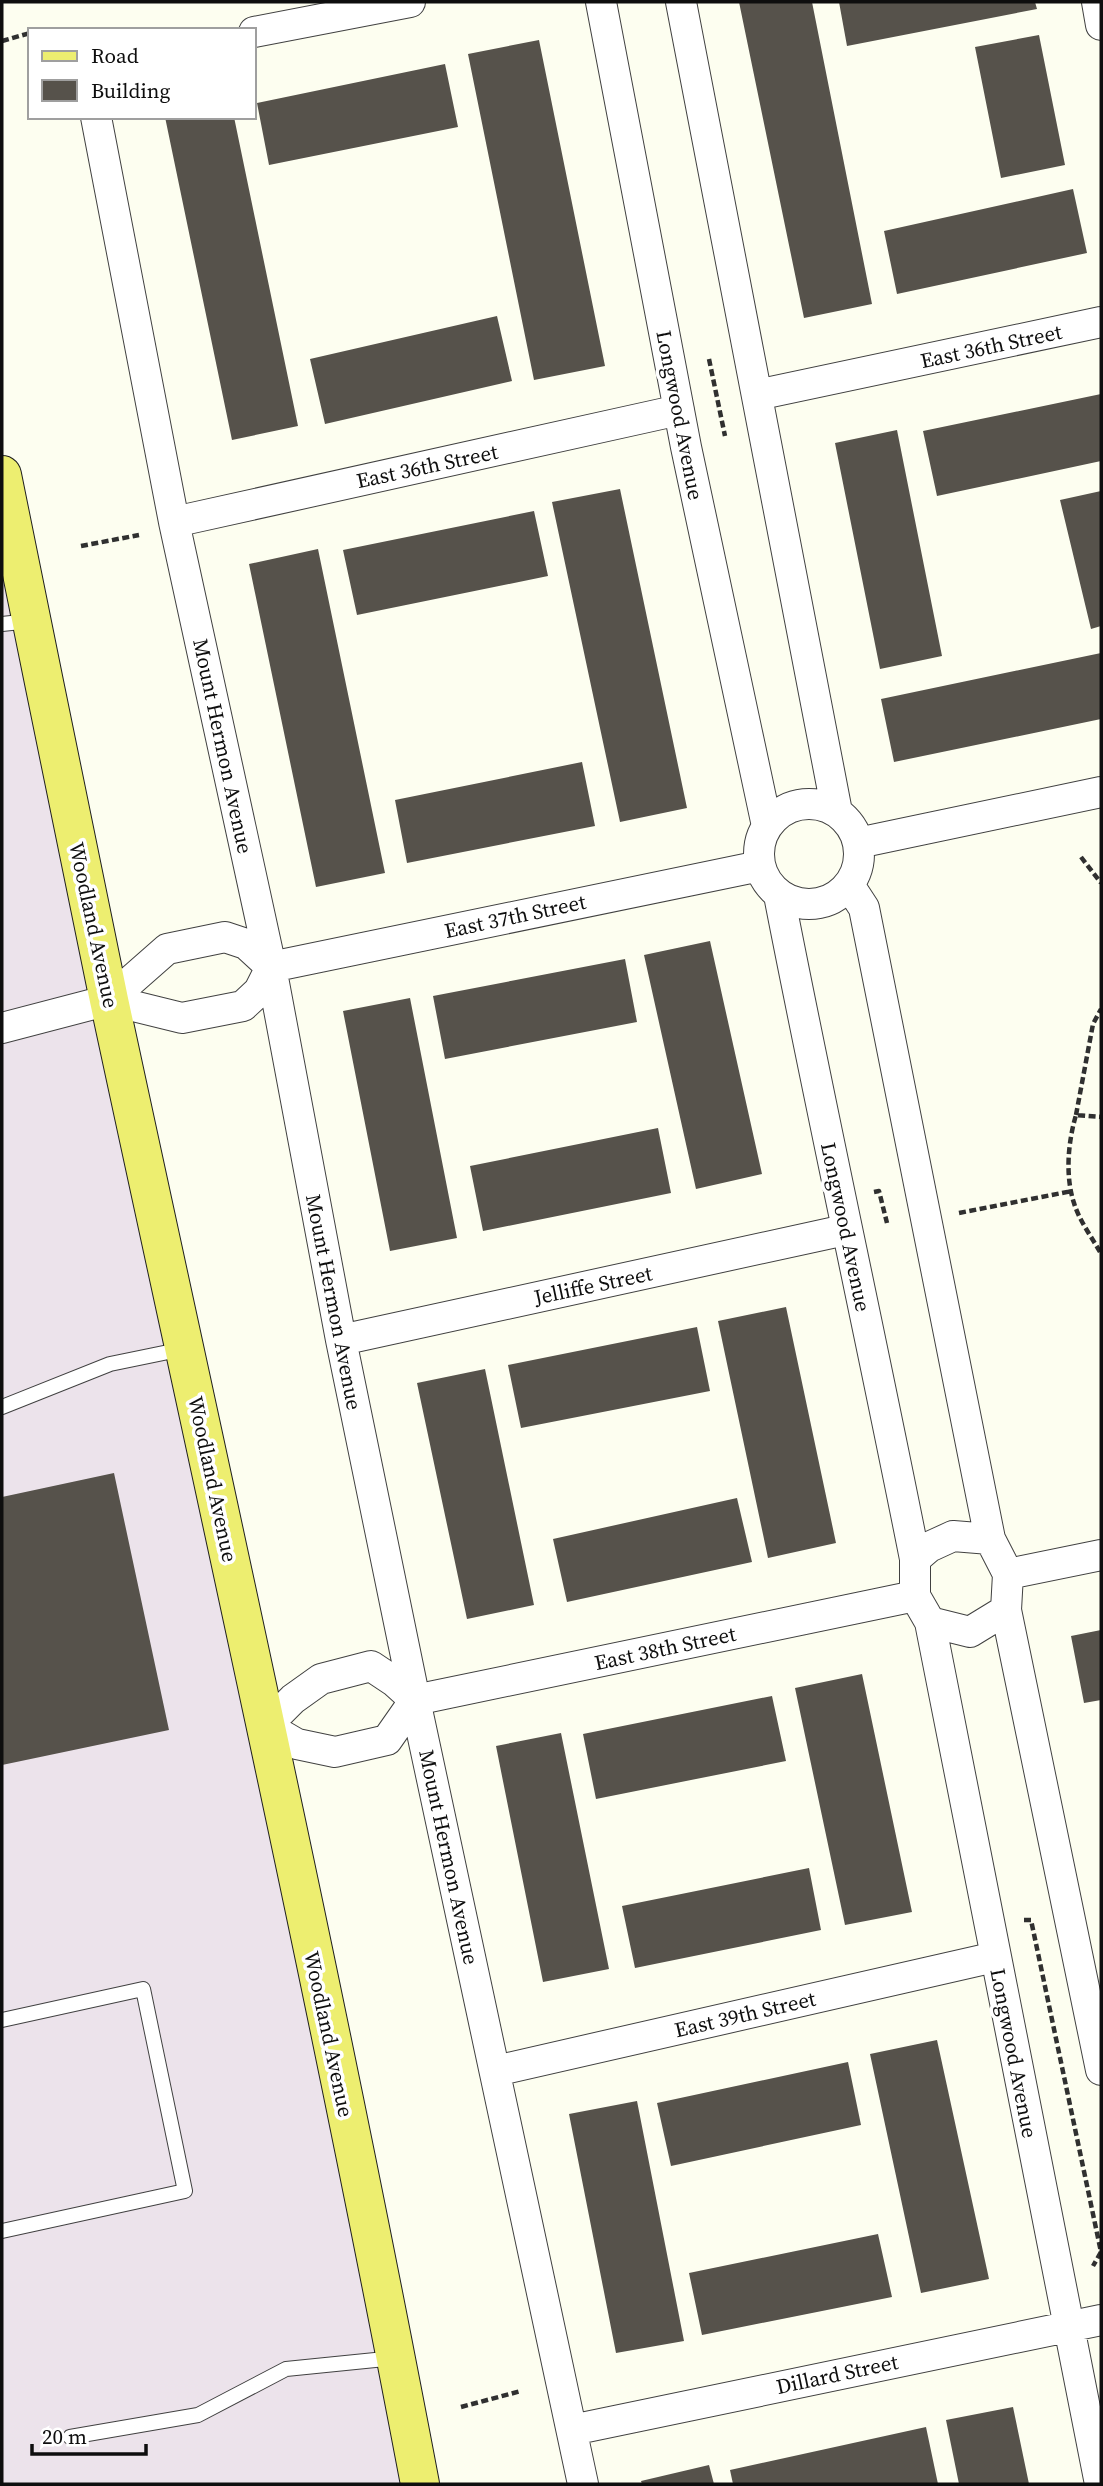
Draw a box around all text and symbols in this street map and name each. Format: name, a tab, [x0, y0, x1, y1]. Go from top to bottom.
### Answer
legend	[28, 28, 256, 119]
text: Road	[91, 41, 139, 70]
text: Building	[91, 76, 170, 105]
street label: East 36th Street	[918, 317, 1065, 375]
street label: Longwood Avenue	[649, 328, 711, 502]
street label: East 36th Street	[354, 437, 501, 495]
street label: Mount Hermon Avenue	[186, 636, 260, 856]
street label: Woodland Avenue	[62, 839, 126, 1011]
street label: East 37th Street	[442, 887, 589, 945]
street label: Longwood Avenue	[814, 1140, 878, 1314]
street label: Mount Hermon Avenue	[299, 1192, 369, 1412]
street label: Jelliffe Street	[530, 1258, 655, 1312]
street label: Woodland Avenue	[181, 1393, 245, 1565]
street label: East 38th Street	[592, 1619, 739, 1677]
street label: Mount Hermon Avenue	[412, 1747, 486, 1967]
street label: Woodland Avenue	[297, 1948, 361, 2120]
street label: Longwood Avenue	[983, 1966, 1045, 2140]
street label: East 39th Street	[672, 1984, 818, 2044]
street label: Dillard Street	[773, 2347, 901, 2401]
scale bar	[32, 2412, 145, 2456]
text: 20 m	[42, 2422, 87, 2451]

